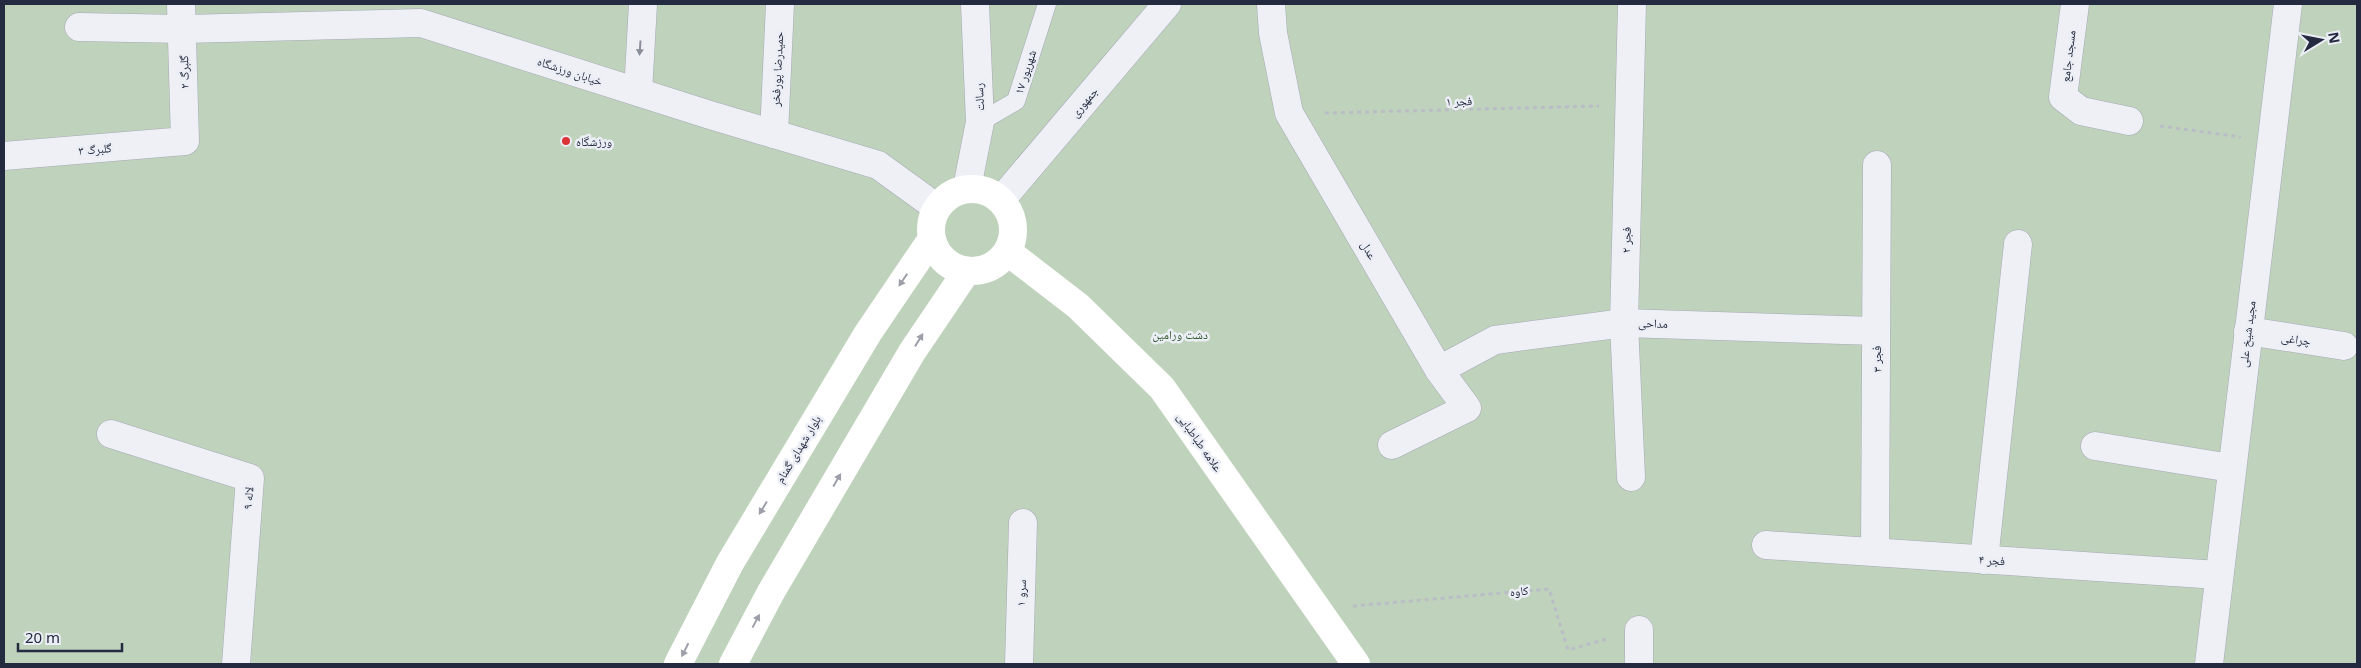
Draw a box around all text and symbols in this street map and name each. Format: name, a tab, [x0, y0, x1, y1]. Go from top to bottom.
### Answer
north arrow	[2296, 15, 2346, 65]
street label: مسجد جامع	[2056, 29, 2080, 83]
text: N	[2324, 30, 2345, 45]
street label: حمیدرضا پورفخر	[766, 31, 787, 108]
one-way arrow	[636, 40, 644, 56]
street label: ۱۷ شهریور	[1010, 48, 1040, 96]
street label: خیابان ورزشگاه	[535, 52, 605, 90]
street label: گلبرگ ۲	[175, 55, 193, 89]
street label: رسالت	[970, 82, 988, 111]
street label: جمهوری	[1066, 83, 1102, 121]
street label: فجر ۱	[1446, 92, 1472, 110]
place label: ورزشگاه	[576, 133, 612, 150]
marker: ورزشگاه	[560, 135, 572, 147]
street label: گلبرگ ۳	[78, 139, 112, 159]
street label: فجر ۲	[1617, 227, 1635, 253]
street label: عدل	[1357, 238, 1381, 262]
one-way arrow	[898, 273, 908, 287]
street label: مجید شیخ علی	[2234, 300, 2260, 368]
street label: مداحی	[1638, 314, 1668, 332]
park label: دشت ورامین	[1152, 326, 1208, 343]
street label: چراغی	[2280, 328, 2312, 350]
one-way arrow	[914, 334, 924, 347]
street label: فجر ۳	[1868, 346, 1885, 372]
street label: علامه طباطبایی	[1173, 409, 1227, 475]
street label: بلوار شهدای گمنام	[771, 412, 825, 486]
one-way arrow	[832, 474, 841, 487]
street label: لاله ۹	[239, 486, 257, 510]
one-way arrow	[758, 501, 767, 514]
street label: فجر ۴	[1978, 551, 2006, 569]
street label: سرو ۱	[1012, 579, 1030, 607]
street label: کاوه	[1509, 582, 1529, 600]
one-way arrow	[751, 614, 760, 628]
scale bar	[18, 620, 121, 652]
text: 20 m	[25, 627, 60, 647]
one-way arrow	[681, 643, 689, 657]

